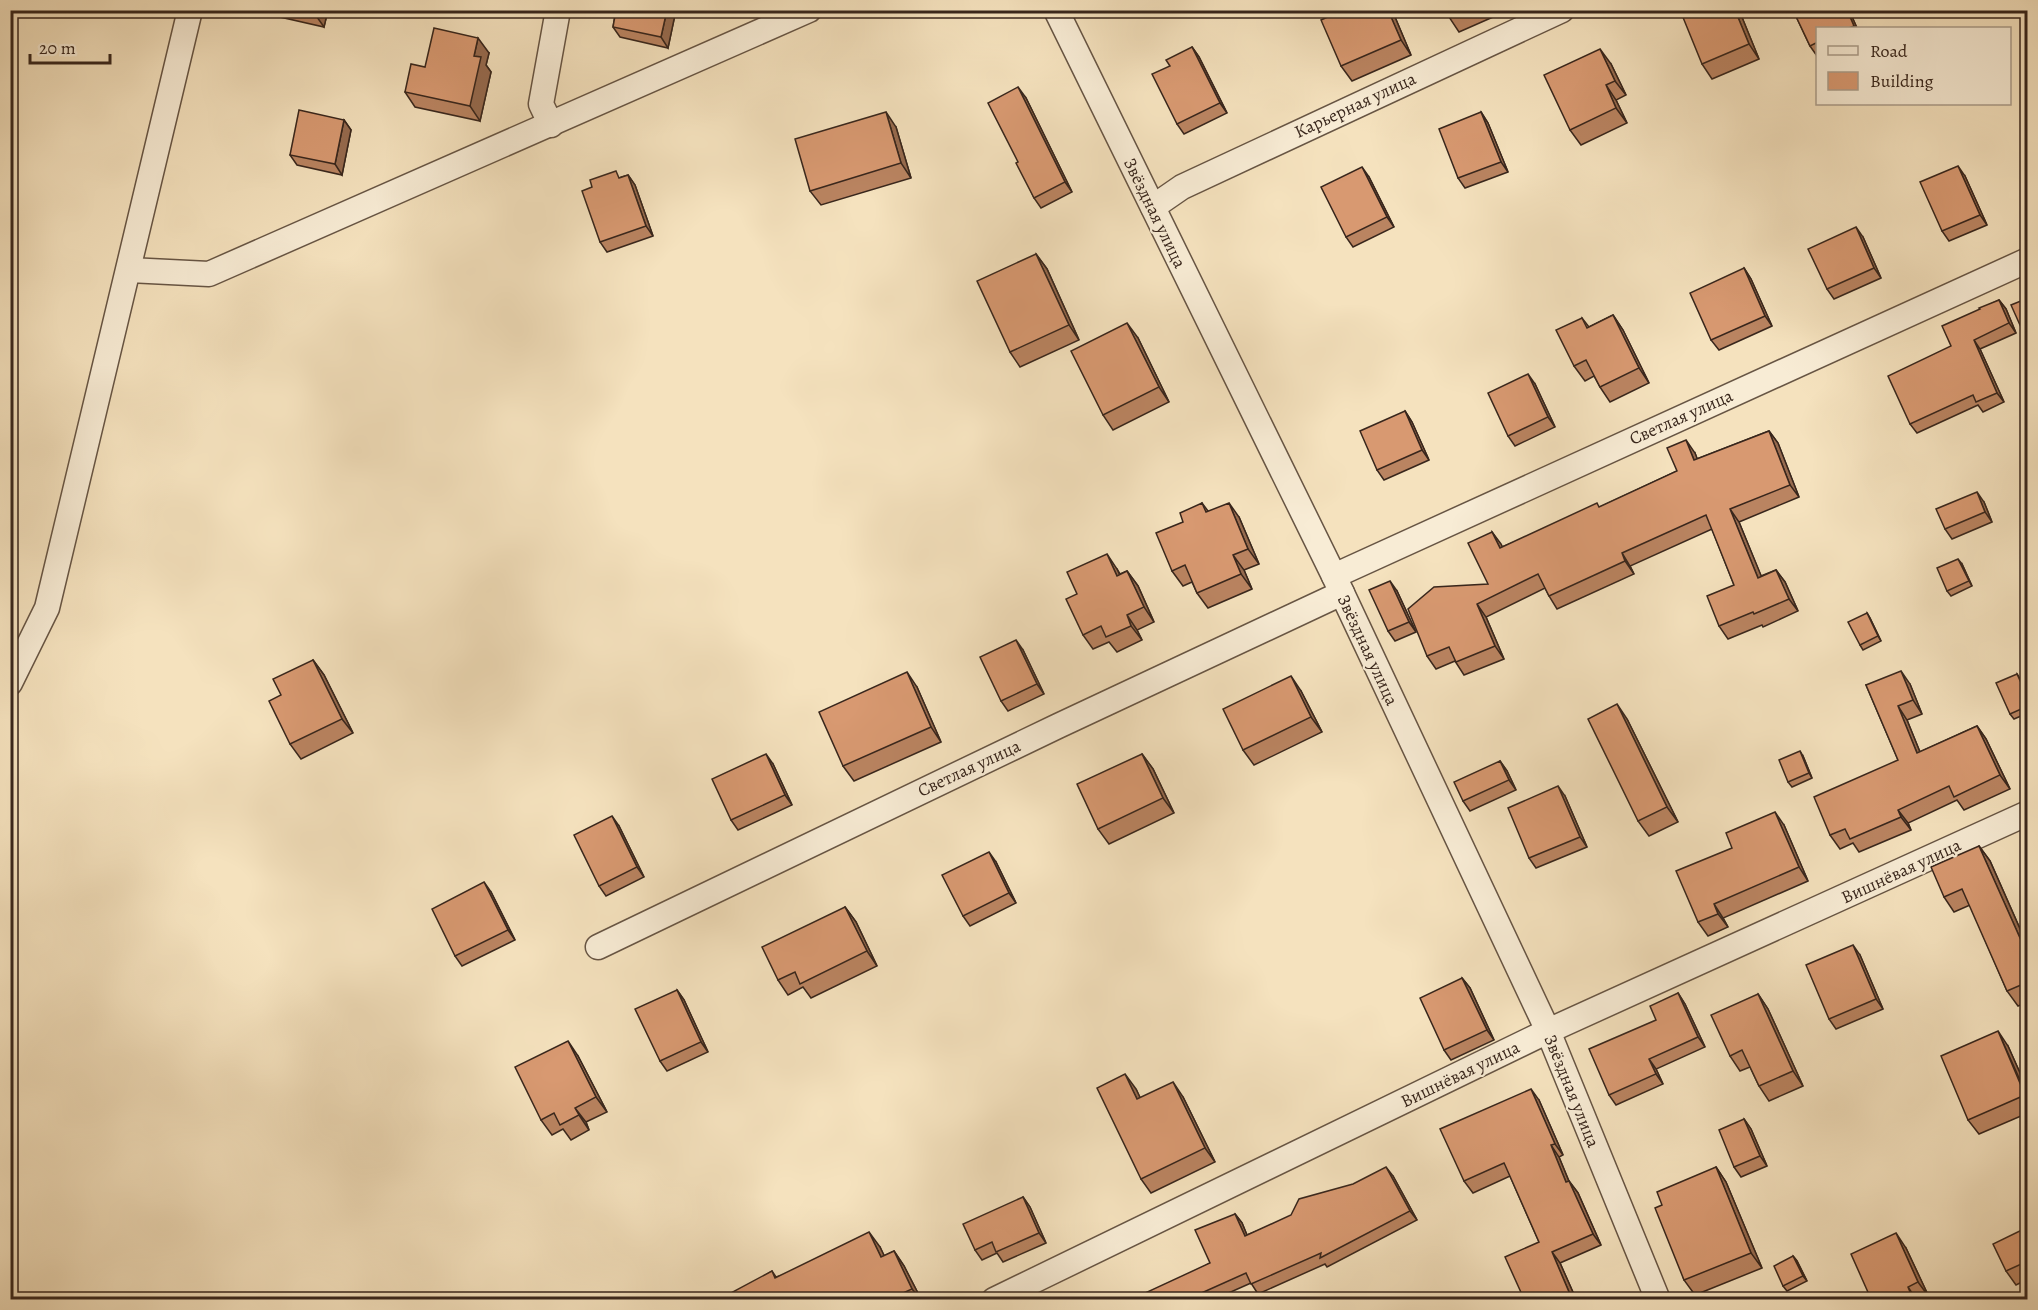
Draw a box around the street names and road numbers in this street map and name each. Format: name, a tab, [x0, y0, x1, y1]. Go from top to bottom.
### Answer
street label: Карьерная улица	[1290, 66, 1420, 144]
street label: Звёздная улица	[1118, 154, 1192, 273]
street label: Светлая улица	[1625, 383, 1737, 451]
street label: Звёздная улица	[1332, 591, 1404, 710]
street label: Светлая улица	[914, 733, 1025, 802]
street label: Вишнёвая улица	[1837, 832, 1965, 909]
street label: Звёздная улица	[1538, 1031, 1606, 1152]
street label: Вишнёвая улица	[1397, 1035, 1524, 1113]

